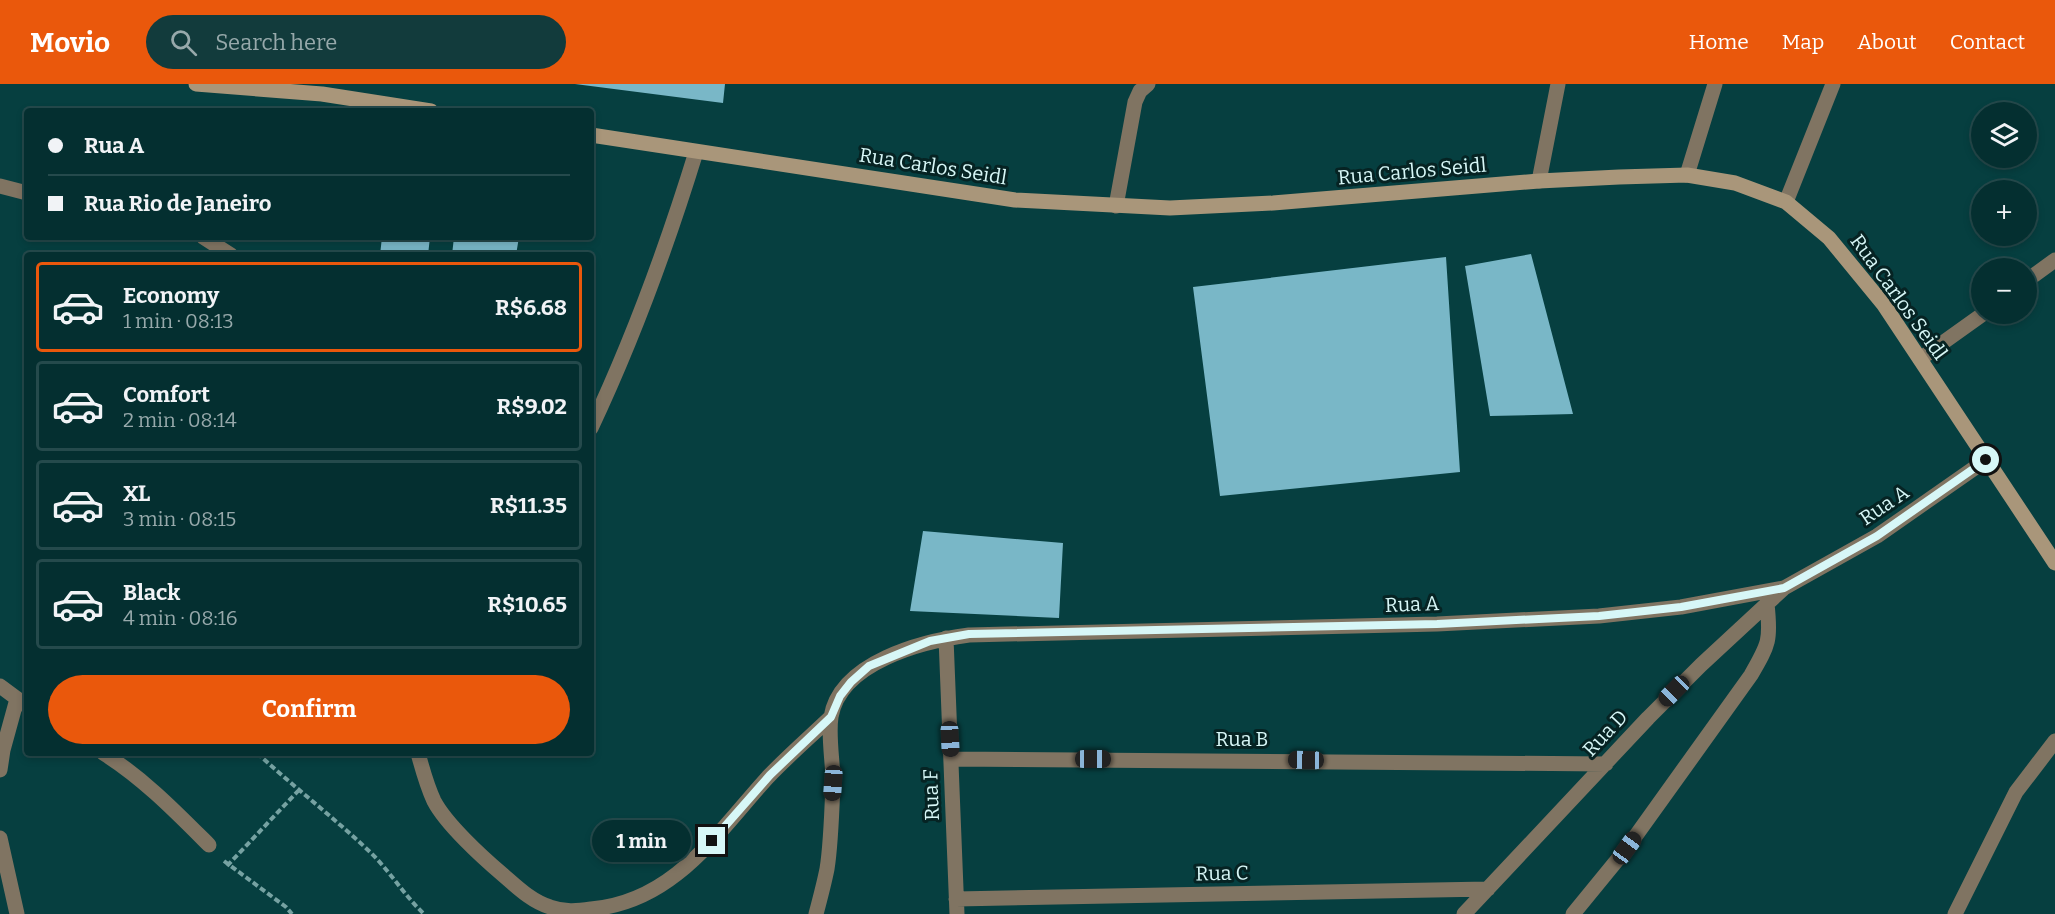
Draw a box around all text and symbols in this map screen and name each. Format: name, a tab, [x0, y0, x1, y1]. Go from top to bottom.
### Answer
search box	[146, 15, 566, 69]
text: Movio	[30, 26, 110, 59]
icon: search	[167, 26, 200, 59]
text: Search here	[215, 29, 337, 56]
text: Home	[1689, 29, 1749, 55]
text: Map	[1782, 29, 1824, 55]
text: About	[1857, 29, 1917, 55]
text: Contact	[1950, 29, 2025, 55]
map controls	[1971, 102, 2037, 324]
button: layers	[1971, 102, 2037, 168]
text: Rua A	[84, 132, 144, 159]
street label: Rua Carlos Seidl	[857, 142, 1009, 190]
street label: Rua Carlos Seidl	[1337, 153, 1488, 189]
button: +	[1971, 180, 2037, 246]
text: Rua Rio de Janeiro	[84, 190, 271, 217]
street label: Rua Carlos Seidl	[1845, 230, 1953, 365]
button: −	[1971, 258, 2037, 324]
icon: car	[51, 280, 105, 334]
text: Economy	[123, 282, 219, 309]
text: R$6.68	[495, 294, 567, 321]
text: 1 min · 08:13	[123, 309, 234, 333]
icon: car	[51, 379, 105, 433]
text: Comfort	[123, 381, 210, 408]
text: R$9.02	[497, 393, 567, 420]
text: 2 min · 08:14	[123, 408, 237, 432]
route start	[1972, 446, 1999, 473]
icon: car	[51, 478, 105, 532]
street label: Rua A	[1855, 479, 1914, 530]
text: XL	[123, 480, 150, 507]
text: R$11.35	[490, 492, 567, 519]
text: 3 min · 08:15	[123, 507, 236, 531]
icon: car	[51, 577, 105, 631]
text: Black	[123, 579, 180, 606]
text: R$10.65	[487, 591, 567, 618]
street label: Rua A	[1384, 591, 1440, 617]
text: 4 min · 08:16	[123, 606, 238, 630]
car	[1655, 672, 1693, 710]
button: Confirm	[48, 675, 570, 744]
street label: Rua D	[1578, 705, 1632, 761]
car	[940, 721, 960, 757]
street label: Rua B	[1215, 727, 1269, 751]
car	[1075, 750, 1111, 768]
car	[1288, 751, 1324, 769]
car	[823, 764, 843, 802]
street label: Rua F	[918, 769, 944, 821]
callout: 1 min	[592, 820, 691, 862]
route end	[698, 827, 725, 854]
car	[1609, 828, 1645, 868]
text: 1 min	[616, 829, 667, 853]
street label: Rua C	[1195, 861, 1249, 885]

